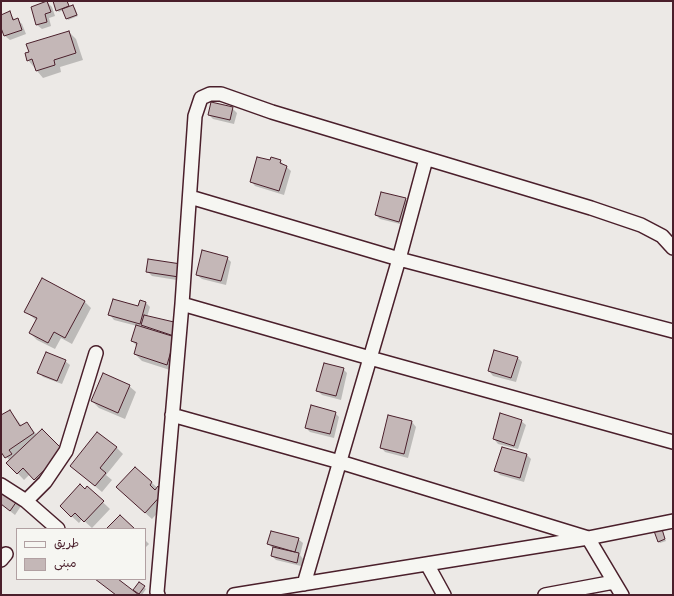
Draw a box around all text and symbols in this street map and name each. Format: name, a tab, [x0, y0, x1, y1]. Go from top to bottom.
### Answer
legend	[16, 528, 146, 580]
text: طريق	[54, 536, 79, 550]
text: مبنى	[54, 556, 77, 570]

